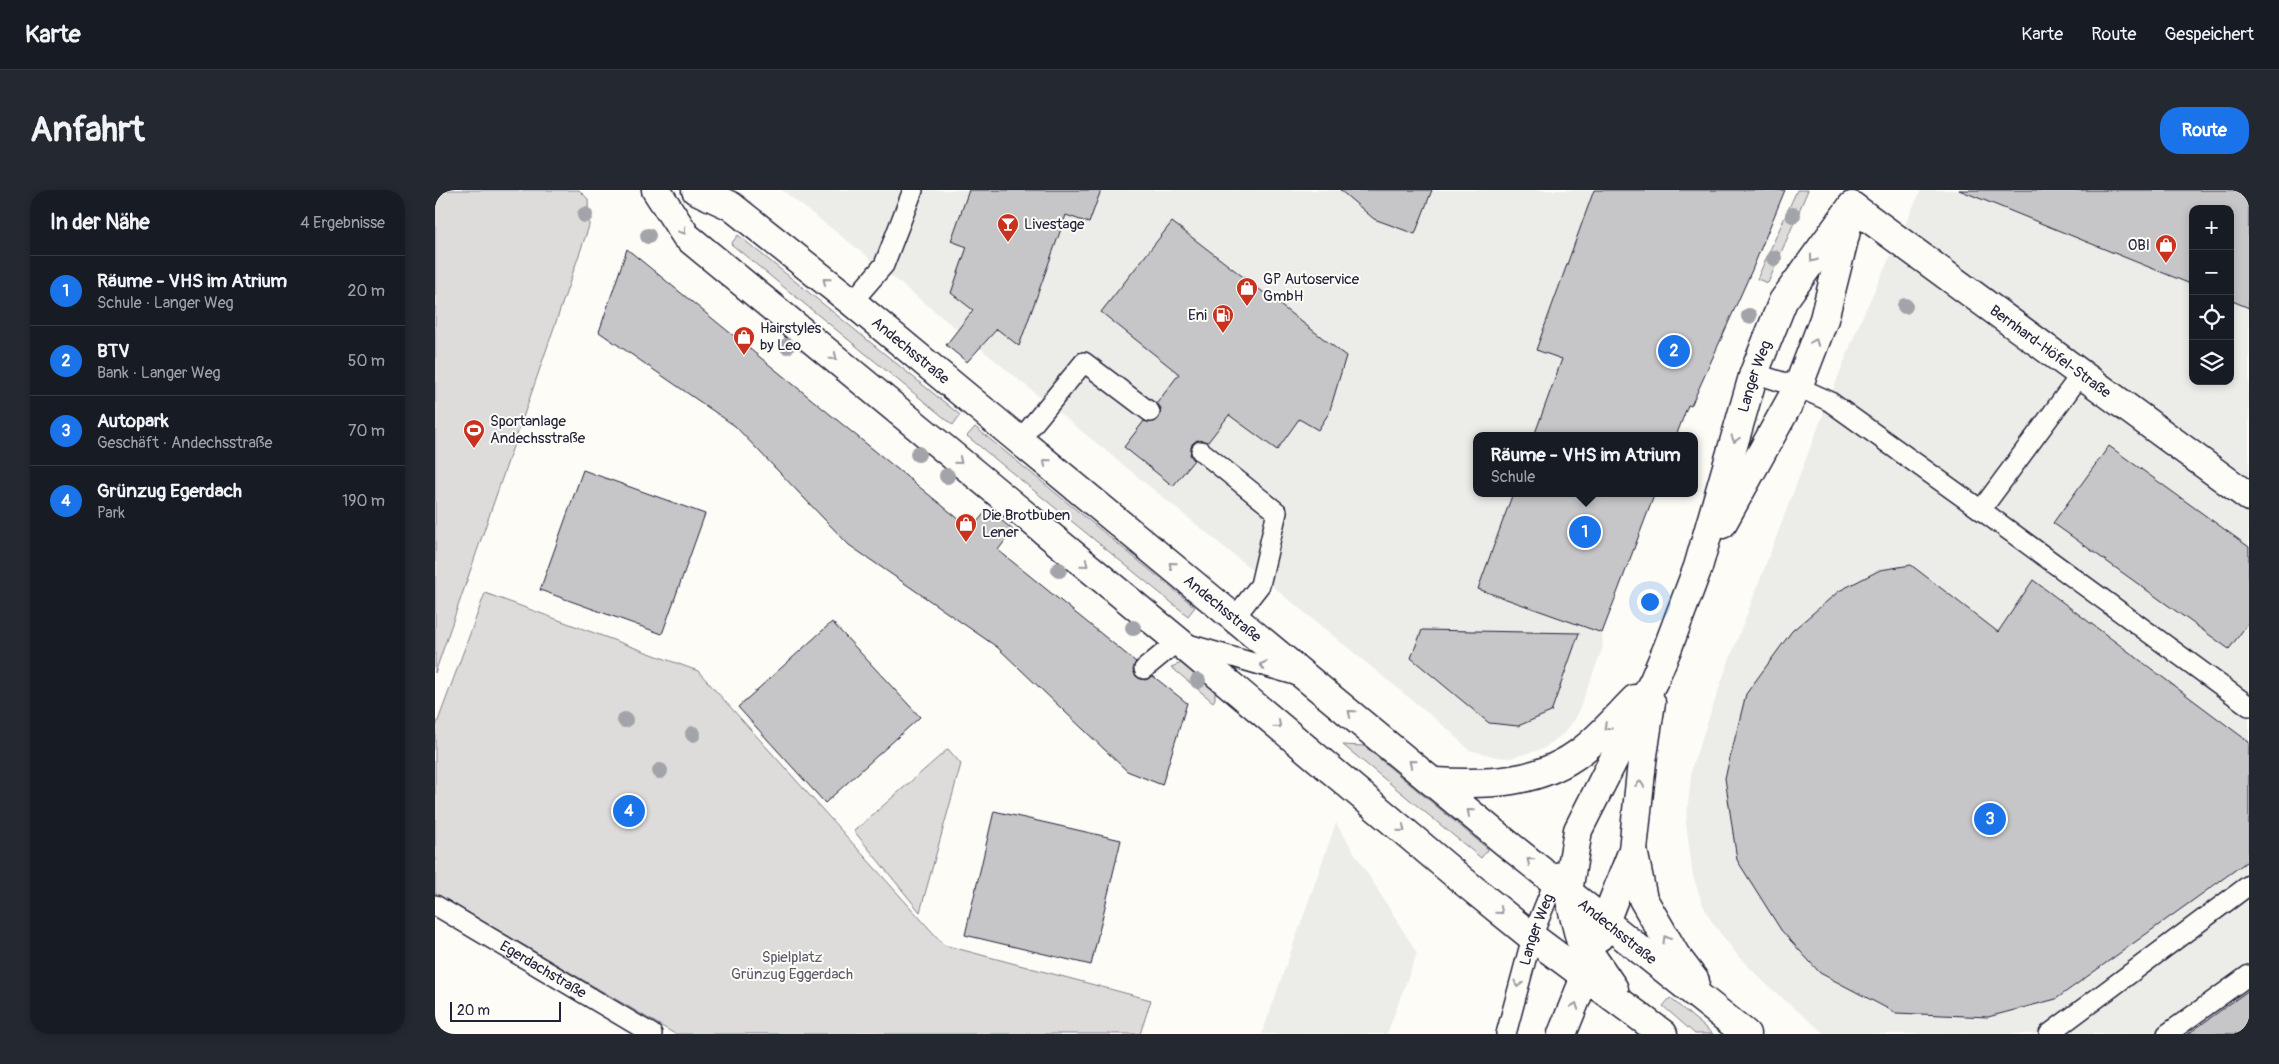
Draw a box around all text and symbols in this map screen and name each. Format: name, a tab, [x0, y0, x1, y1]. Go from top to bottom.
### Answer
text: Karte	[25, 20, 81, 49]
text: Karte	[2021, 23, 2063, 46]
text: Route	[2091, 23, 2136, 46]
text: Gespeichert	[2164, 23, 2254, 46]
button: Route	[2160, 107, 2249, 154]
text: Anfahrt	[30, 108, 145, 152]
map controls	[2189, 205, 2234, 385]
button: +	[2189, 205, 2234, 250]
text: In der Nähe	[50, 209, 150, 236]
bar icon: Livestage	[996, 212, 1020, 243]
text: 4 Ergebnisse	[300, 213, 385, 233]
place label: Livestage	[1024, 215, 1085, 234]
one-way arrow	[677, 225, 686, 234]
shop icon: OBI	[2154, 233, 2178, 264]
place label: OBI	[2128, 236, 2150, 255]
button: −	[2189, 250, 2234, 295]
one-way arrow	[1810, 254, 1819, 263]
text: Räume - VHS im Atrium	[97, 269, 287, 293]
place label: GP Autoservice GmbH	[1263, 270, 1360, 306]
shop icon: GP Autoservice GmbH	[1235, 276, 1259, 307]
one-way arrow	[823, 279, 832, 287]
text: 1	[63, 281, 69, 301]
text: 20 m	[347, 281, 385, 301]
text: Schule · Langer Weg	[97, 293, 234, 313]
button: locate	[2189, 295, 2234, 340]
street label: Bernhard-Höfel-Straße	[1986, 301, 2115, 403]
fuel station icon: Eni	[1211, 303, 1235, 334]
place label: Eni	[1188, 306, 1207, 325]
street label: Andechsstraße	[868, 313, 954, 389]
place label: Hairstyles by Leo	[760, 319, 822, 355]
shop icon: Hairstyles by Leo	[732, 325, 756, 356]
pin: 2	[1658, 332, 1690, 370]
street label: Langer Weg	[1734, 338, 1776, 415]
one-way arrow	[1809, 338, 1819, 346]
text: BTV	[97, 339, 130, 363]
button: layers	[2189, 340, 2234, 385]
text: 2	[62, 351, 70, 371]
text: 50 m	[348, 351, 385, 371]
one-way arrow	[828, 352, 837, 360]
text: Bank · Langer Weg	[97, 363, 221, 383]
text: Autopark	[97, 409, 169, 433]
place label: Sportanlage Andechsstraße	[490, 412, 586, 448]
sports icon: Sportanlage Andechsstraße	[462, 418, 486, 449]
text: 3	[62, 421, 70, 441]
text: 70 m	[348, 421, 385, 441]
popup	[1473, 432, 1698, 497]
text: Geschäft · Andechsstraße	[97, 433, 272, 453]
one-way arrow	[1730, 434, 1740, 442]
text: Räume - VHS im Atrium	[1490, 443, 1681, 467]
one-way arrow	[954, 455, 963, 464]
one-way arrow	[1043, 459, 1052, 467]
text: Schule	[1490, 467, 1535, 487]
text: Grünzug Egerdach	[97, 479, 242, 503]
text: 4	[61, 491, 71, 511]
text: 190 m	[342, 491, 385, 511]
text: Park	[97, 503, 125, 523]
place label: Die Brotbuben Lener	[982, 506, 1070, 542]
shop icon: Die Brotbuben Lener	[954, 512, 978, 543]
pin: 1	[1569, 513, 1601, 551]
one-way arrow	[1079, 559, 1088, 567]
one-way arrow	[1168, 562, 1177, 571]
street label: Andechsstraße	[1180, 571, 1266, 647]
your location	[1637, 589, 1663, 615]
one-way arrow	[1259, 661, 1268, 671]
one-way arrow	[1348, 710, 1357, 718]
one-way arrow	[1273, 719, 1282, 728]
one-way arrow	[1604, 721, 1613, 730]
one-way arrow	[1409, 760, 1418, 769]
one-way arrow	[1634, 780, 1645, 788]
pin: 4	[613, 792, 645, 830]
pin: 3	[1974, 800, 2006, 838]
one-way arrow	[1467, 809, 1476, 818]
one-way arrow	[1397, 824, 1406, 833]
one-way arrow	[1526, 858, 1535, 867]
street label: Langer Weg	[1516, 891, 1558, 967]
street label: Andechsstraße	[1574, 895, 1661, 969]
one-way arrow	[1494, 906, 1503, 914]
one-way arrow	[1663, 935, 1673, 944]
street label: Egerdachstraße	[496, 937, 590, 1003]
park label: Spielplatz Grünzug Eggerdach	[731, 948, 853, 984]
one-way arrow	[1514, 979, 1524, 988]
scale bar	[450, 999, 561, 1022]
text: 20 m	[457, 1002, 490, 1019]
one-way arrow	[1569, 1002, 1579, 1010]

